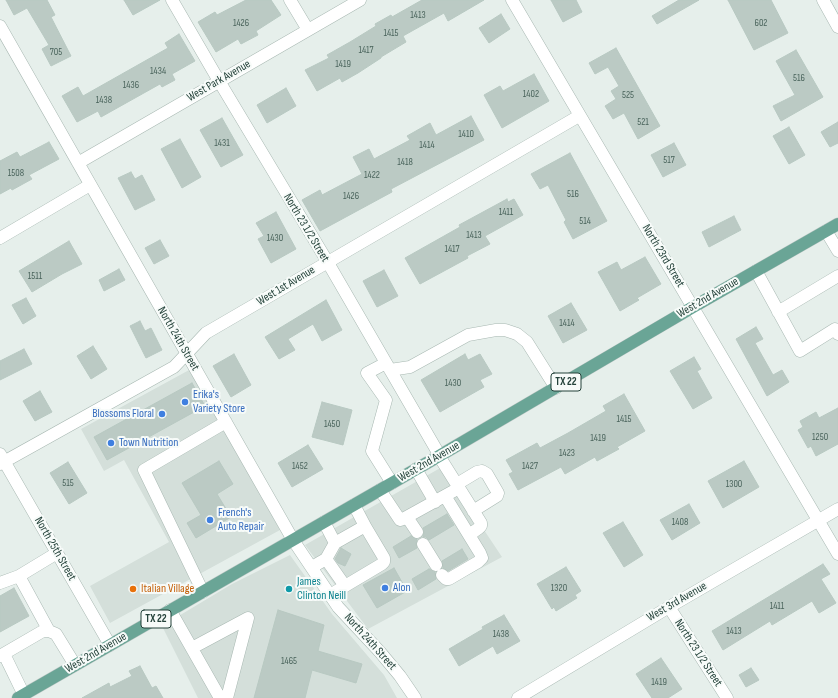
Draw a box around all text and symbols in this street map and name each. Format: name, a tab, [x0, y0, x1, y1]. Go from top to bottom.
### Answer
house number: 1413	[410, 9, 426, 21]
house number: 1426	[233, 17, 249, 29]
house number: 602	[755, 17, 767, 29]
house number: 1415	[383, 27, 399, 39]
house number: 1417	[358, 44, 374, 56]
house number: 705	[50, 46, 62, 58]
street label: West Park Avenue	[185, 57, 253, 105]
house number: 1419	[335, 58, 351, 70]
house number: 1434	[150, 65, 166, 77]
house number: 516	[793, 72, 805, 84]
house number: 1436	[123, 79, 139, 91]
house number: 1402	[523, 88, 539, 100]
house number: 525	[622, 89, 634, 101]
house number: 1438	[96, 94, 112, 106]
house number: 521	[637, 116, 649, 128]
house number: 1410	[458, 128, 474, 140]
house number: 1431	[214, 137, 230, 149]
house number: 1414	[419, 139, 435, 151]
house number: 517	[663, 154, 675, 166]
house number: 1418	[397, 156, 413, 168]
house number: 1508	[8, 167, 24, 179]
house number: 1422	[364, 169, 380, 181]
house number: 516	[567, 188, 579, 200]
house number: 1426	[343, 190, 359, 202]
street label: North 23 1/2 Street	[280, 191, 332, 265]
house number: 1411	[499, 206, 513, 218]
house number: 514	[579, 215, 591, 227]
street label: North 23rd Street	[639, 222, 687, 290]
house number: 1413	[466, 229, 482, 241]
house number: 1430	[267, 232, 283, 244]
house number: 1417	[444, 243, 460, 255]
street label: West 1st Avenue	[254, 263, 318, 309]
house number: 1511	[28, 270, 42, 282]
street label: West 2nd Avenue	[675, 275, 741, 321]
street label: North 24th Street	[154, 305, 202, 373]
house number: 1414	[559, 317, 575, 329]
road number: TX 22	[551, 373, 581, 391]
house number: 1430	[445, 377, 461, 389]
place label: Erika's Variety Store	[193, 388, 245, 416]
marker: Erika's Variety Store	[180, 397, 190, 407]
place label: Blossoms Floral	[92, 407, 154, 421]
marker: Blossoms Floral	[157, 409, 167, 419]
house number: 1415	[616, 413, 632, 425]
house number: 1450	[324, 418, 340, 430]
house number: 1250	[812, 431, 828, 443]
house number: 1419	[590, 432, 606, 444]
place label: Town Nutrition	[119, 436, 178, 450]
marker: Town Nutrition	[106, 438, 116, 448]
street label: West 2nd Avenue	[396, 439, 462, 485]
house number: 1423	[559, 447, 575, 459]
house number: 1452	[292, 460, 308, 472]
house number: 1427	[522, 460, 538, 472]
house number: 515	[62, 477, 74, 489]
house number: 1300	[726, 478, 742, 490]
place label: French's Auto Repair	[218, 506, 264, 534]
street label: North 25th Street	[31, 515, 79, 583]
marker: French's Auto Repair	[205, 515, 215, 525]
house number: 1408	[672, 516, 688, 528]
place label: James Clinton Neill	[297, 575, 346, 603]
street label: West 3rd Avenue	[644, 579, 710, 625]
place label: Alon	[393, 581, 411, 595]
place label: Italian Village	[141, 582, 194, 596]
house number: 1320	[551, 582, 567, 594]
marker: Alon	[380, 583, 390, 593]
marker: Italian Village	[128, 584, 138, 594]
marker: James Clinton Neill	[284, 584, 294, 594]
house number: 1411	[770, 600, 784, 612]
road number: TX 22	[141, 610, 171, 628]
street label: North 24th Street	[341, 611, 399, 673]
street label: North 23 1/2 Street	[671, 617, 725, 689]
house number: 1413	[726, 625, 742, 637]
house number: 1438	[493, 628, 509, 640]
street label: West 2nd Avenue	[63, 630, 129, 676]
house number: 1465	[281, 655, 297, 667]
house number: 1419	[651, 676, 667, 688]

